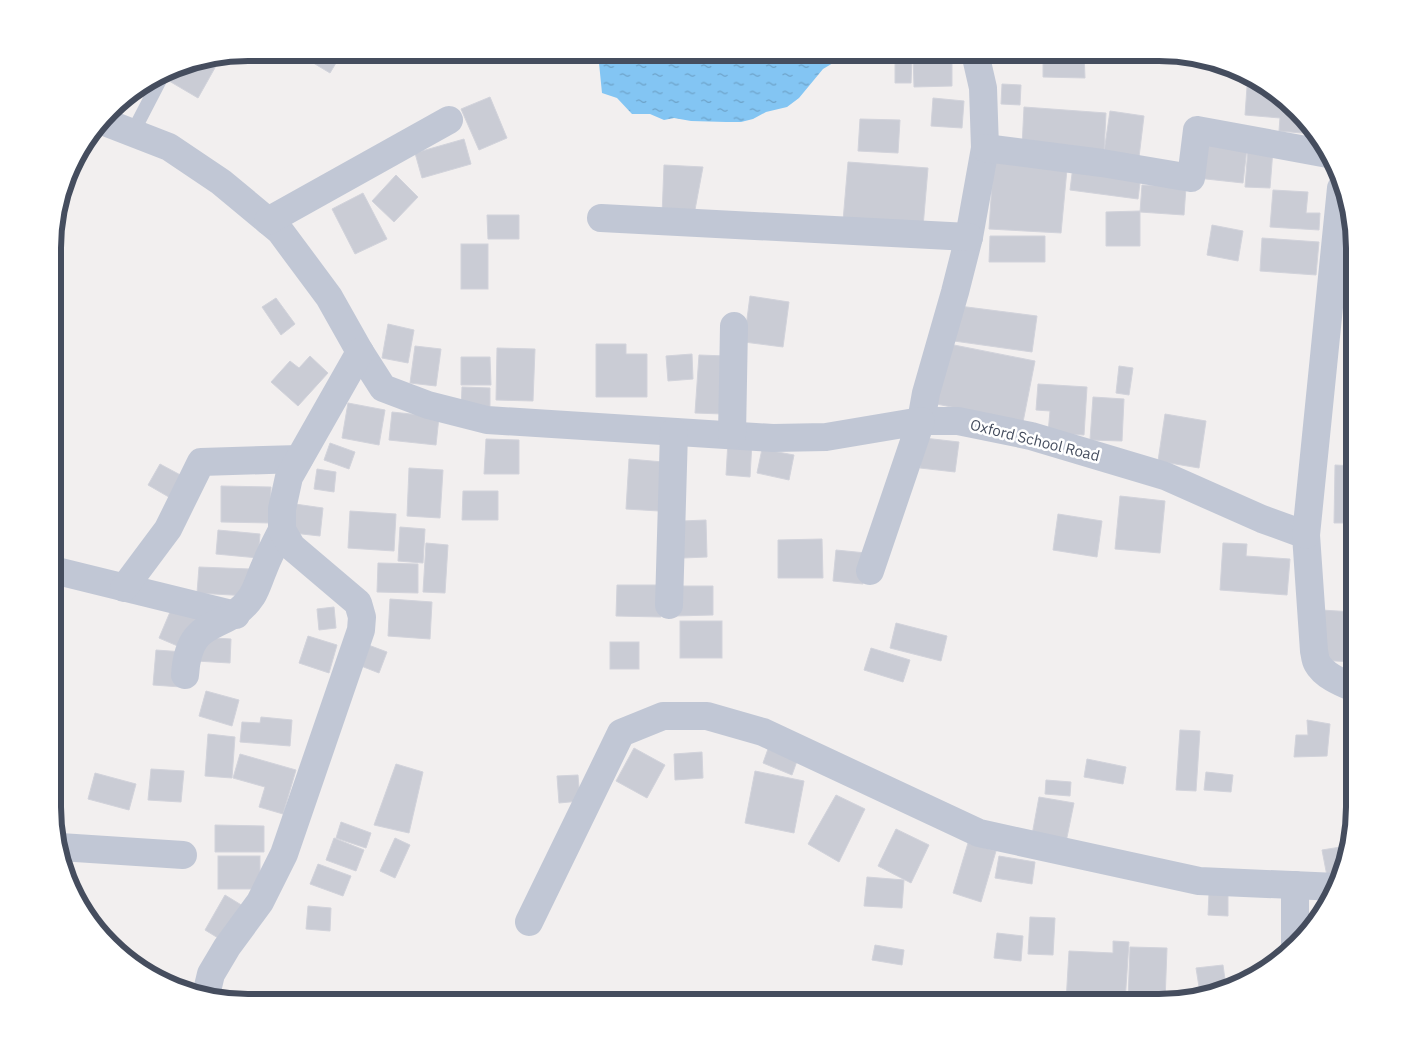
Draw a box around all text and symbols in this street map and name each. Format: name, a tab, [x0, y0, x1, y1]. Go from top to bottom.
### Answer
street label: Oxford School Road	[968, 415, 1102, 465]

